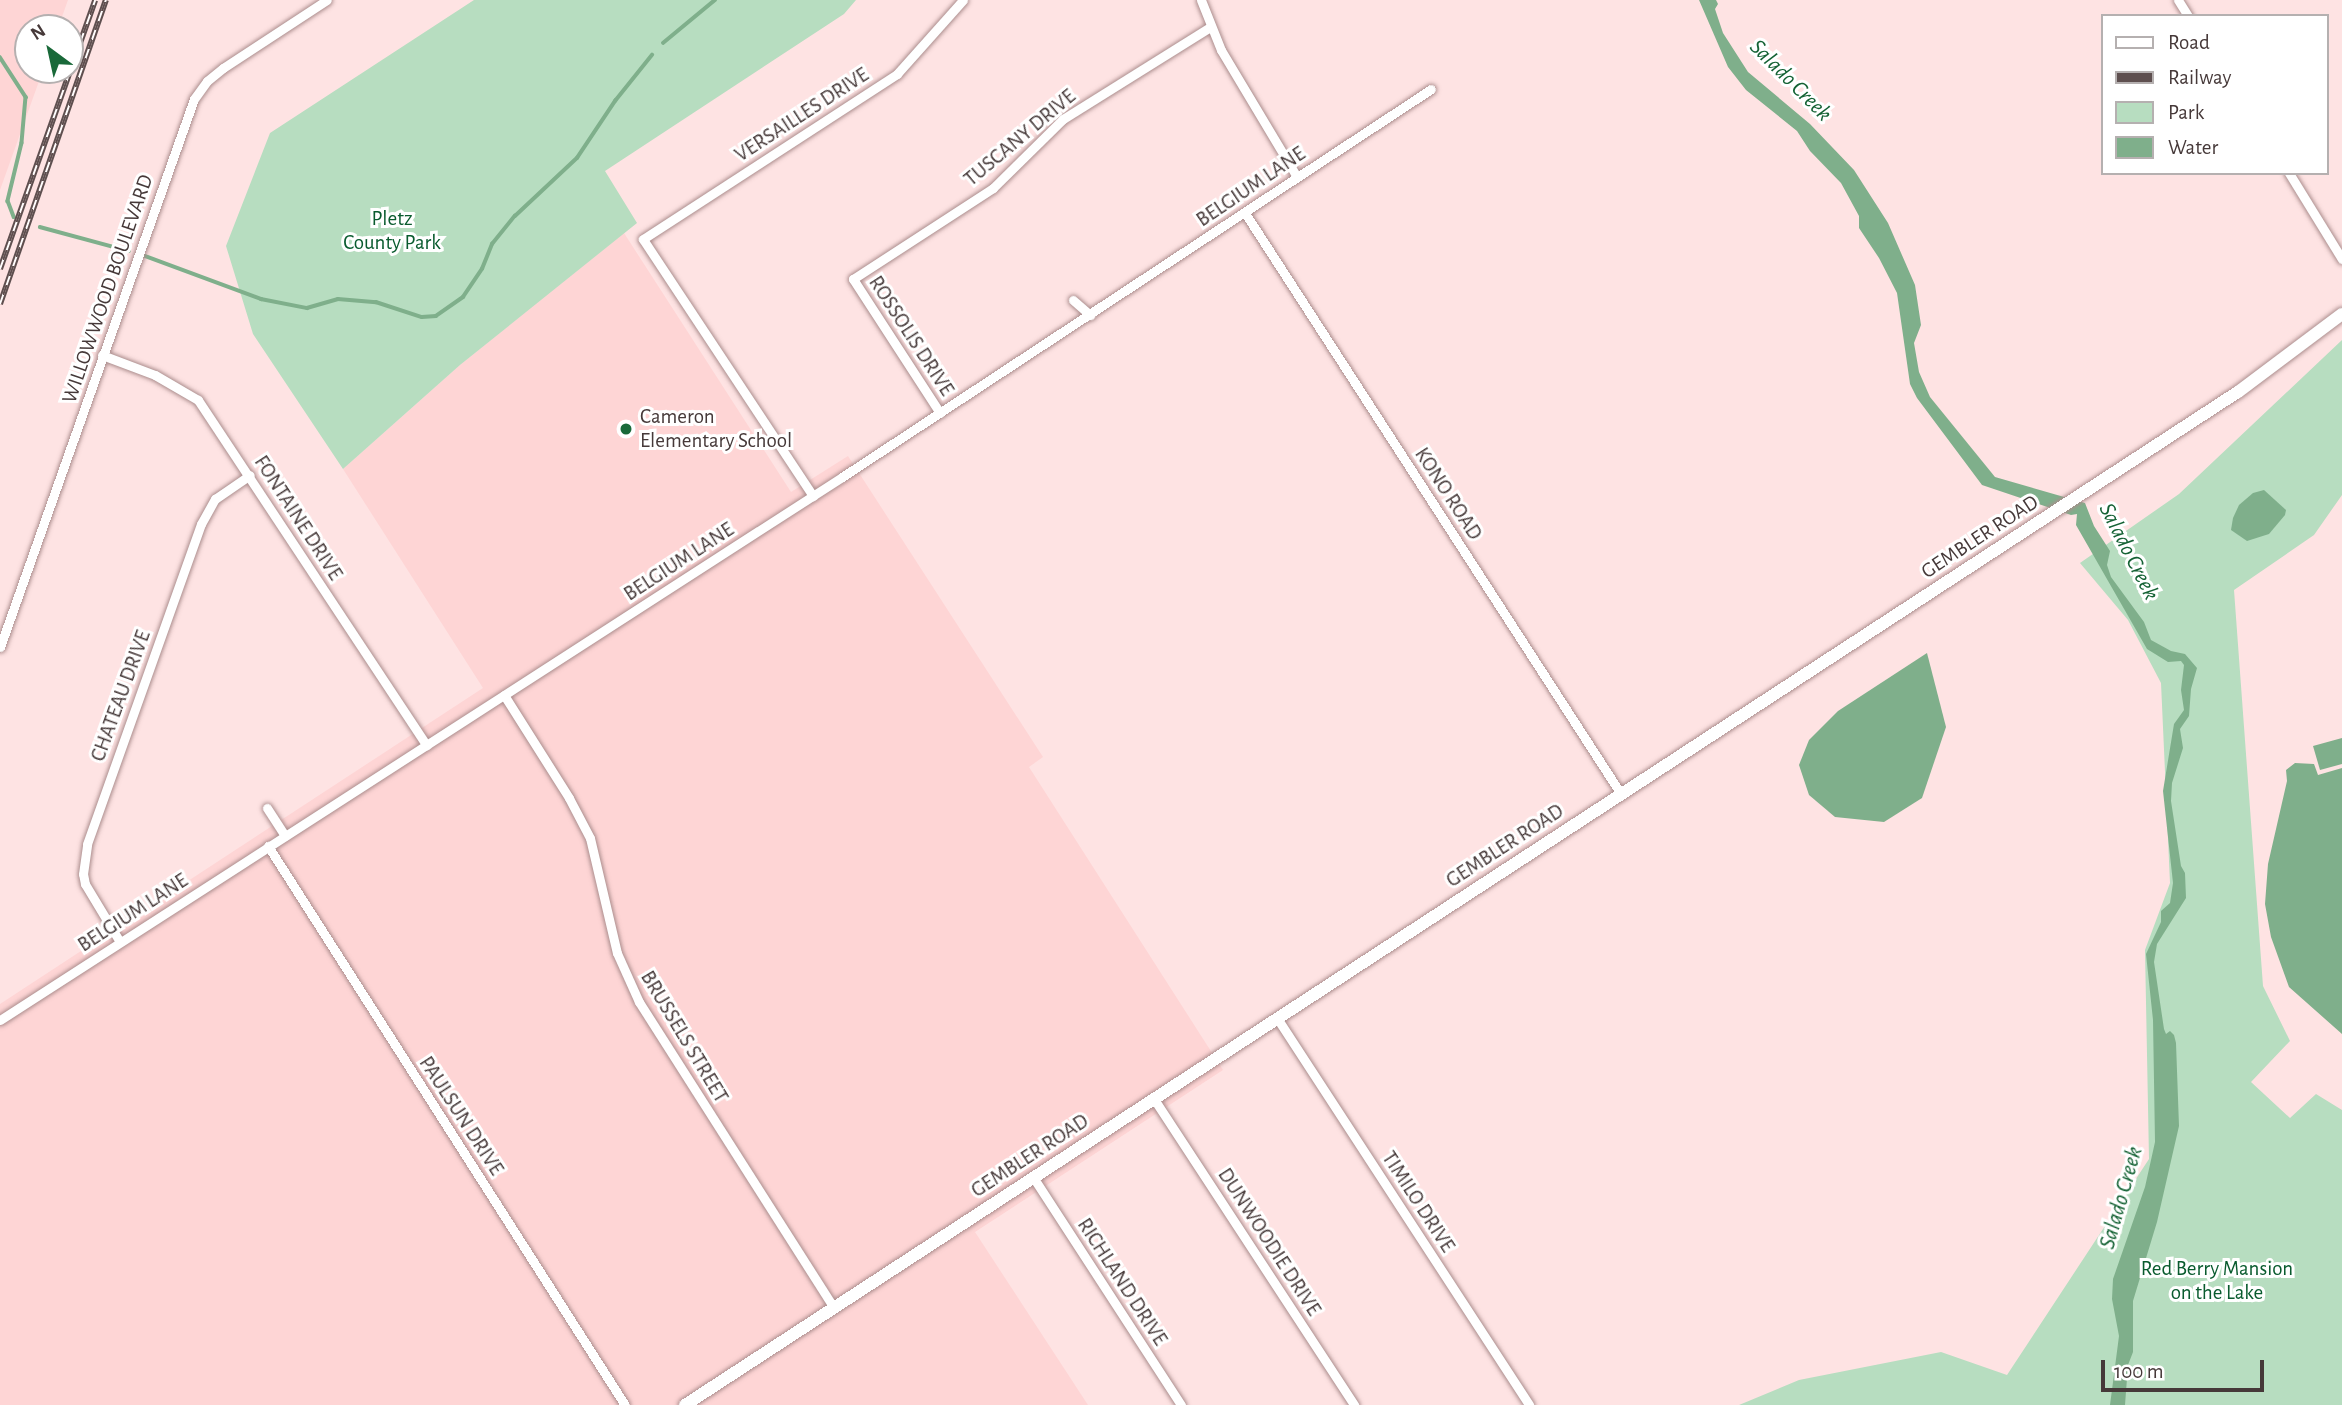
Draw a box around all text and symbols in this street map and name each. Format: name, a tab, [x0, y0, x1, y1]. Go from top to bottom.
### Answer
north arrow	[14, 14, 84, 84]
legend	[2100, 14, 2328, 175]
text: N	[28, 21, 49, 44]
text: Road	[2168, 32, 2210, 53]
water label: Salado Creek	[1743, 34, 1837, 128]
street label: VERSAILLES DRIVE	[730, 62, 874, 168]
text: Railway	[2168, 67, 2231, 88]
street label: TUSCANY DRIVE	[959, 84, 1081, 192]
text: Park	[2168, 102, 2204, 123]
text: Water	[2168, 137, 2218, 158]
street label: BELGIUM LANE	[1192, 141, 1310, 233]
street label: WILLOWWOOD BOULEVARD	[57, 171, 159, 407]
park label: Pletz County Park	[343, 206, 441, 256]
street label: ROSSOLIS DRIVE	[863, 271, 959, 401]
place label: Cameron Elementary School	[640, 404, 792, 454]
marker: Cameron Elementary School	[618, 421, 634, 437]
street label: KONO ROAD	[1409, 443, 1487, 545]
street label: FONTAINE DRIVE	[248, 451, 348, 585]
street label: GEMBLER ROAD	[1917, 490, 2043, 584]
water label: Salado Creek	[2092, 499, 2164, 605]
street label: BELGIUM LANE	[619, 517, 739, 607]
street label: CHATEAU DRIVE	[86, 627, 156, 765]
street label: GEMBLER ROAD	[1442, 799, 1568, 893]
street label: BELGIUM LANE	[73, 868, 193, 958]
street label: BRUSSELS STREET	[635, 966, 733, 1108]
street label: PAULSUN DRIVE	[413, 1052, 509, 1180]
street label: GEMBLER ROAD	[967, 1109, 1093, 1203]
water label: Salado Creek	[2094, 1144, 2150, 1252]
street label: TIMILO DRIVE	[1376, 1147, 1460, 1257]
street label: DUNWOODIE DRIVE	[1212, 1163, 1326, 1321]
street label: RICHLAND DRIVE	[1071, 1214, 1173, 1350]
park label: Red Berry Mansion on the Lake	[2141, 1256, 2293, 1306]
scale bar	[2104, 1346, 2267, 1390]
text: 100 m	[2114, 1361, 2164, 1382]

